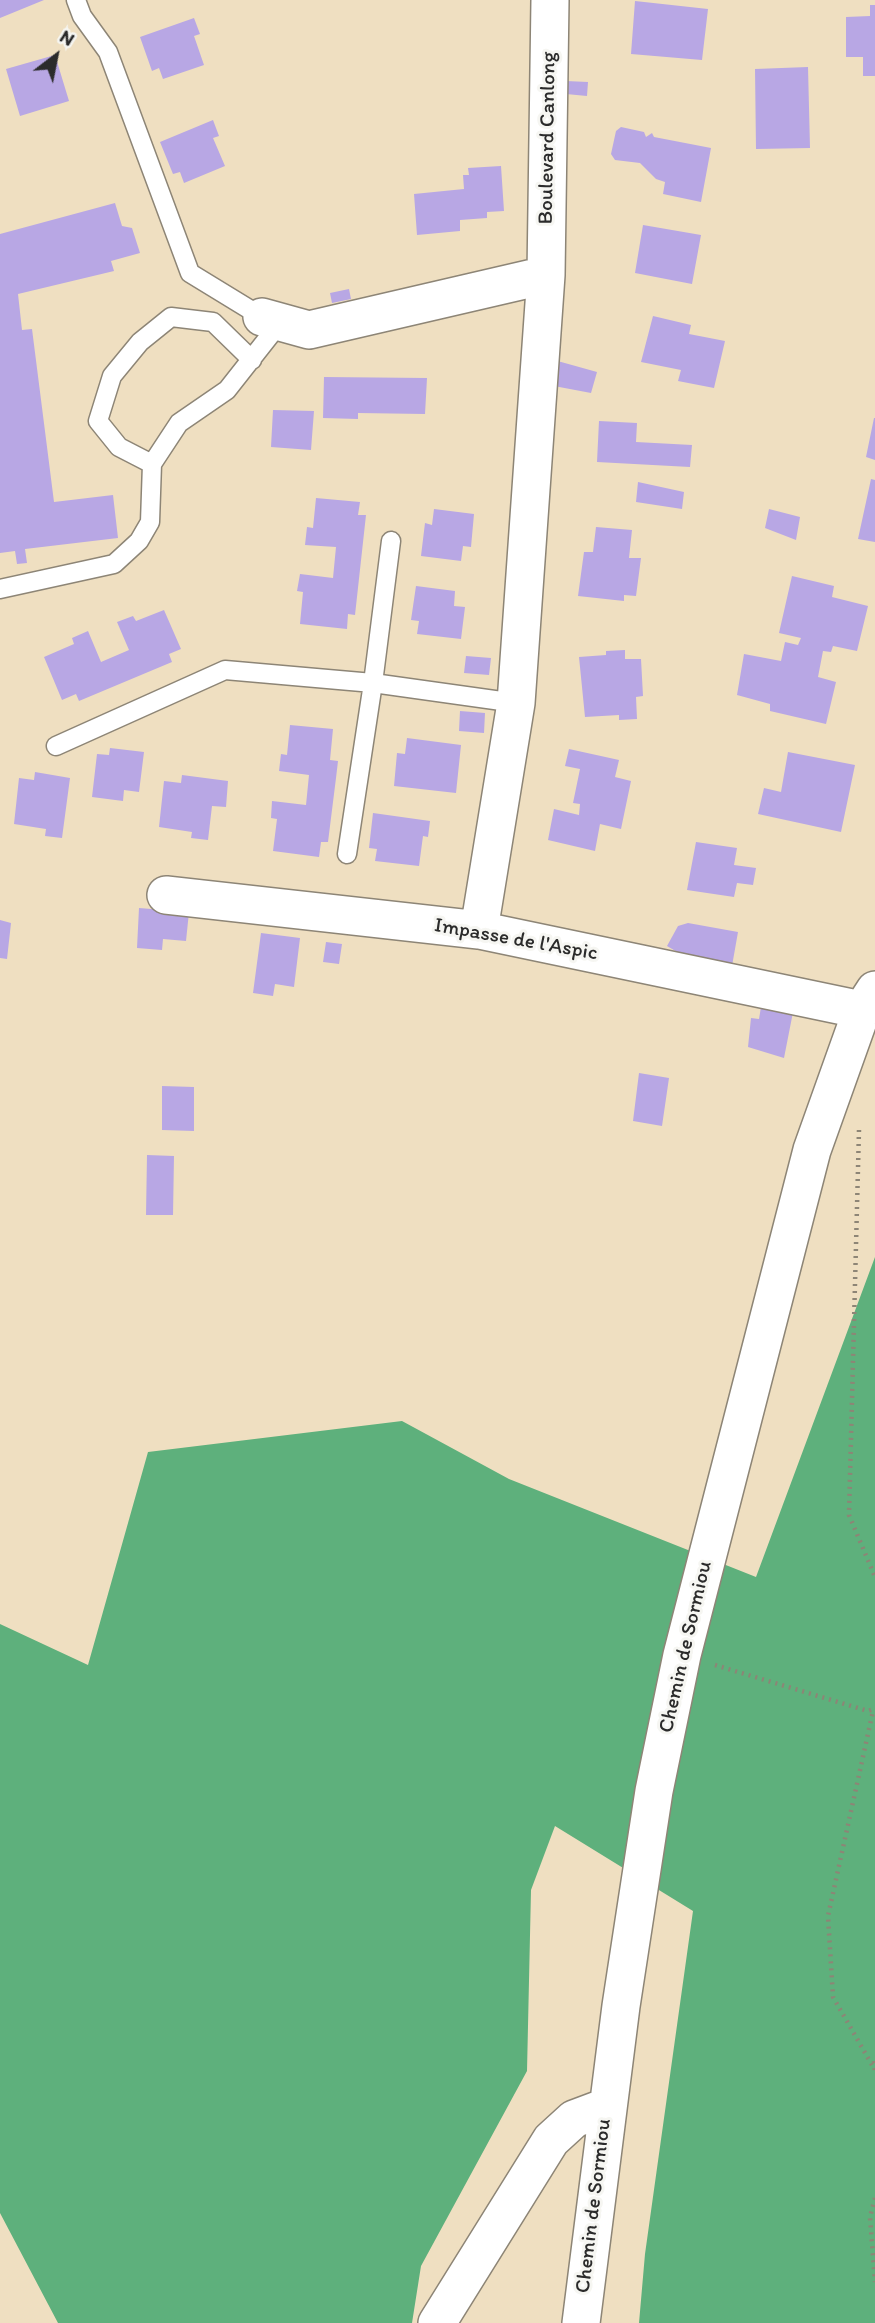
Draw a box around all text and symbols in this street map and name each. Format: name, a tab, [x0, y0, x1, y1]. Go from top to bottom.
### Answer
north arrow	[21, 21, 91, 91]
text: N	[56, 25, 79, 51]
street label: Boulevard Canlong	[534, 51, 562, 225]
street label: Impasse de l'Aspic	[432, 913, 600, 967]
street label: Chemin de Sormiou	[654, 1559, 718, 1735]
street label: Chemin de Sormiou	[571, 2117, 617, 2295]

